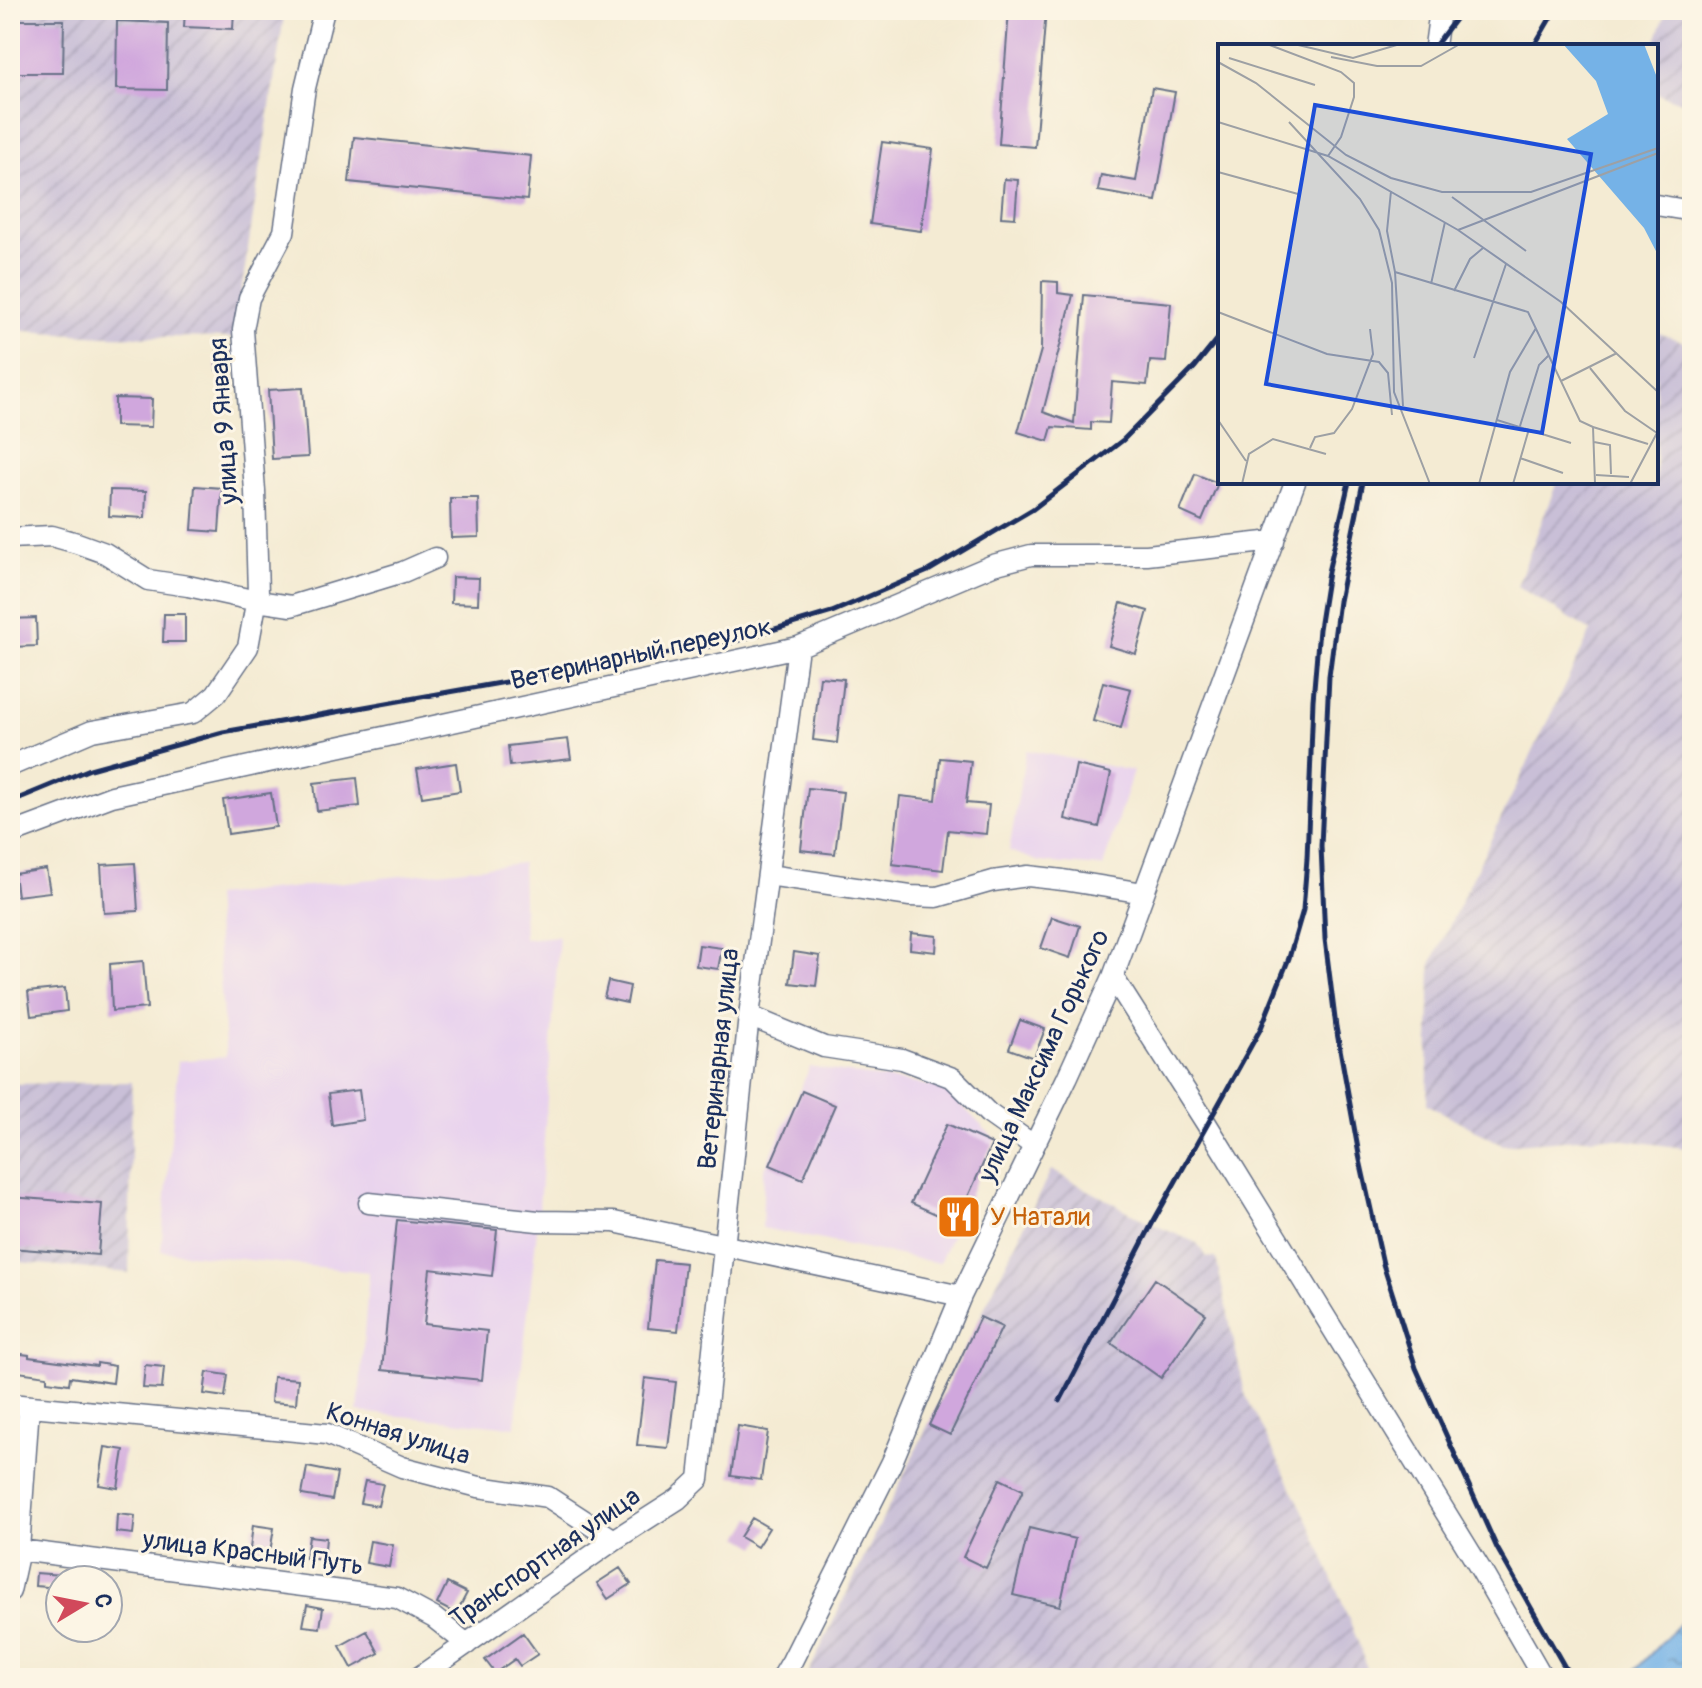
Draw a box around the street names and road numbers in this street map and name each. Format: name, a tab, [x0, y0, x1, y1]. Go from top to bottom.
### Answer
street label: улица 9 Января	[202, 337, 246, 506]
street label: Ветеринарный переулок	[508, 611, 774, 697]
street label: улица Максима Горького	[971, 925, 1117, 1188]
street label: Ветеринарная улица	[691, 947, 747, 1171]
street label: Конная улица	[322, 1396, 474, 1472]
street label: Транспортная улица	[444, 1480, 646, 1636]
street label: улица Красный Путь	[140, 1523, 365, 1582]

